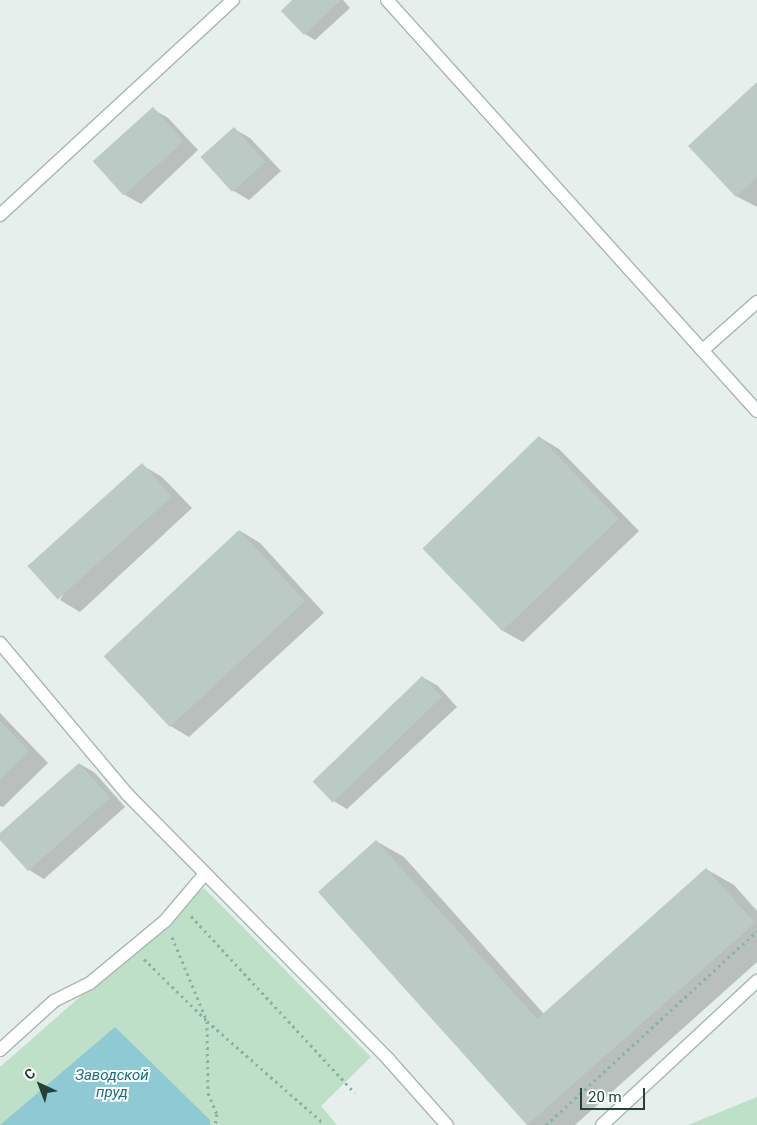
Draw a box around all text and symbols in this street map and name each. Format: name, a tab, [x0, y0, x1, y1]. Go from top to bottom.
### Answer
north arrow	[15, 1060, 65, 1110]
text: С	[21, 1065, 39, 1083]
water label: Заводской пруд	[75, 1066, 149, 1101]
scale bar	[582, 1078, 647, 1110]
text: 20 m	[588, 1088, 622, 1106]

